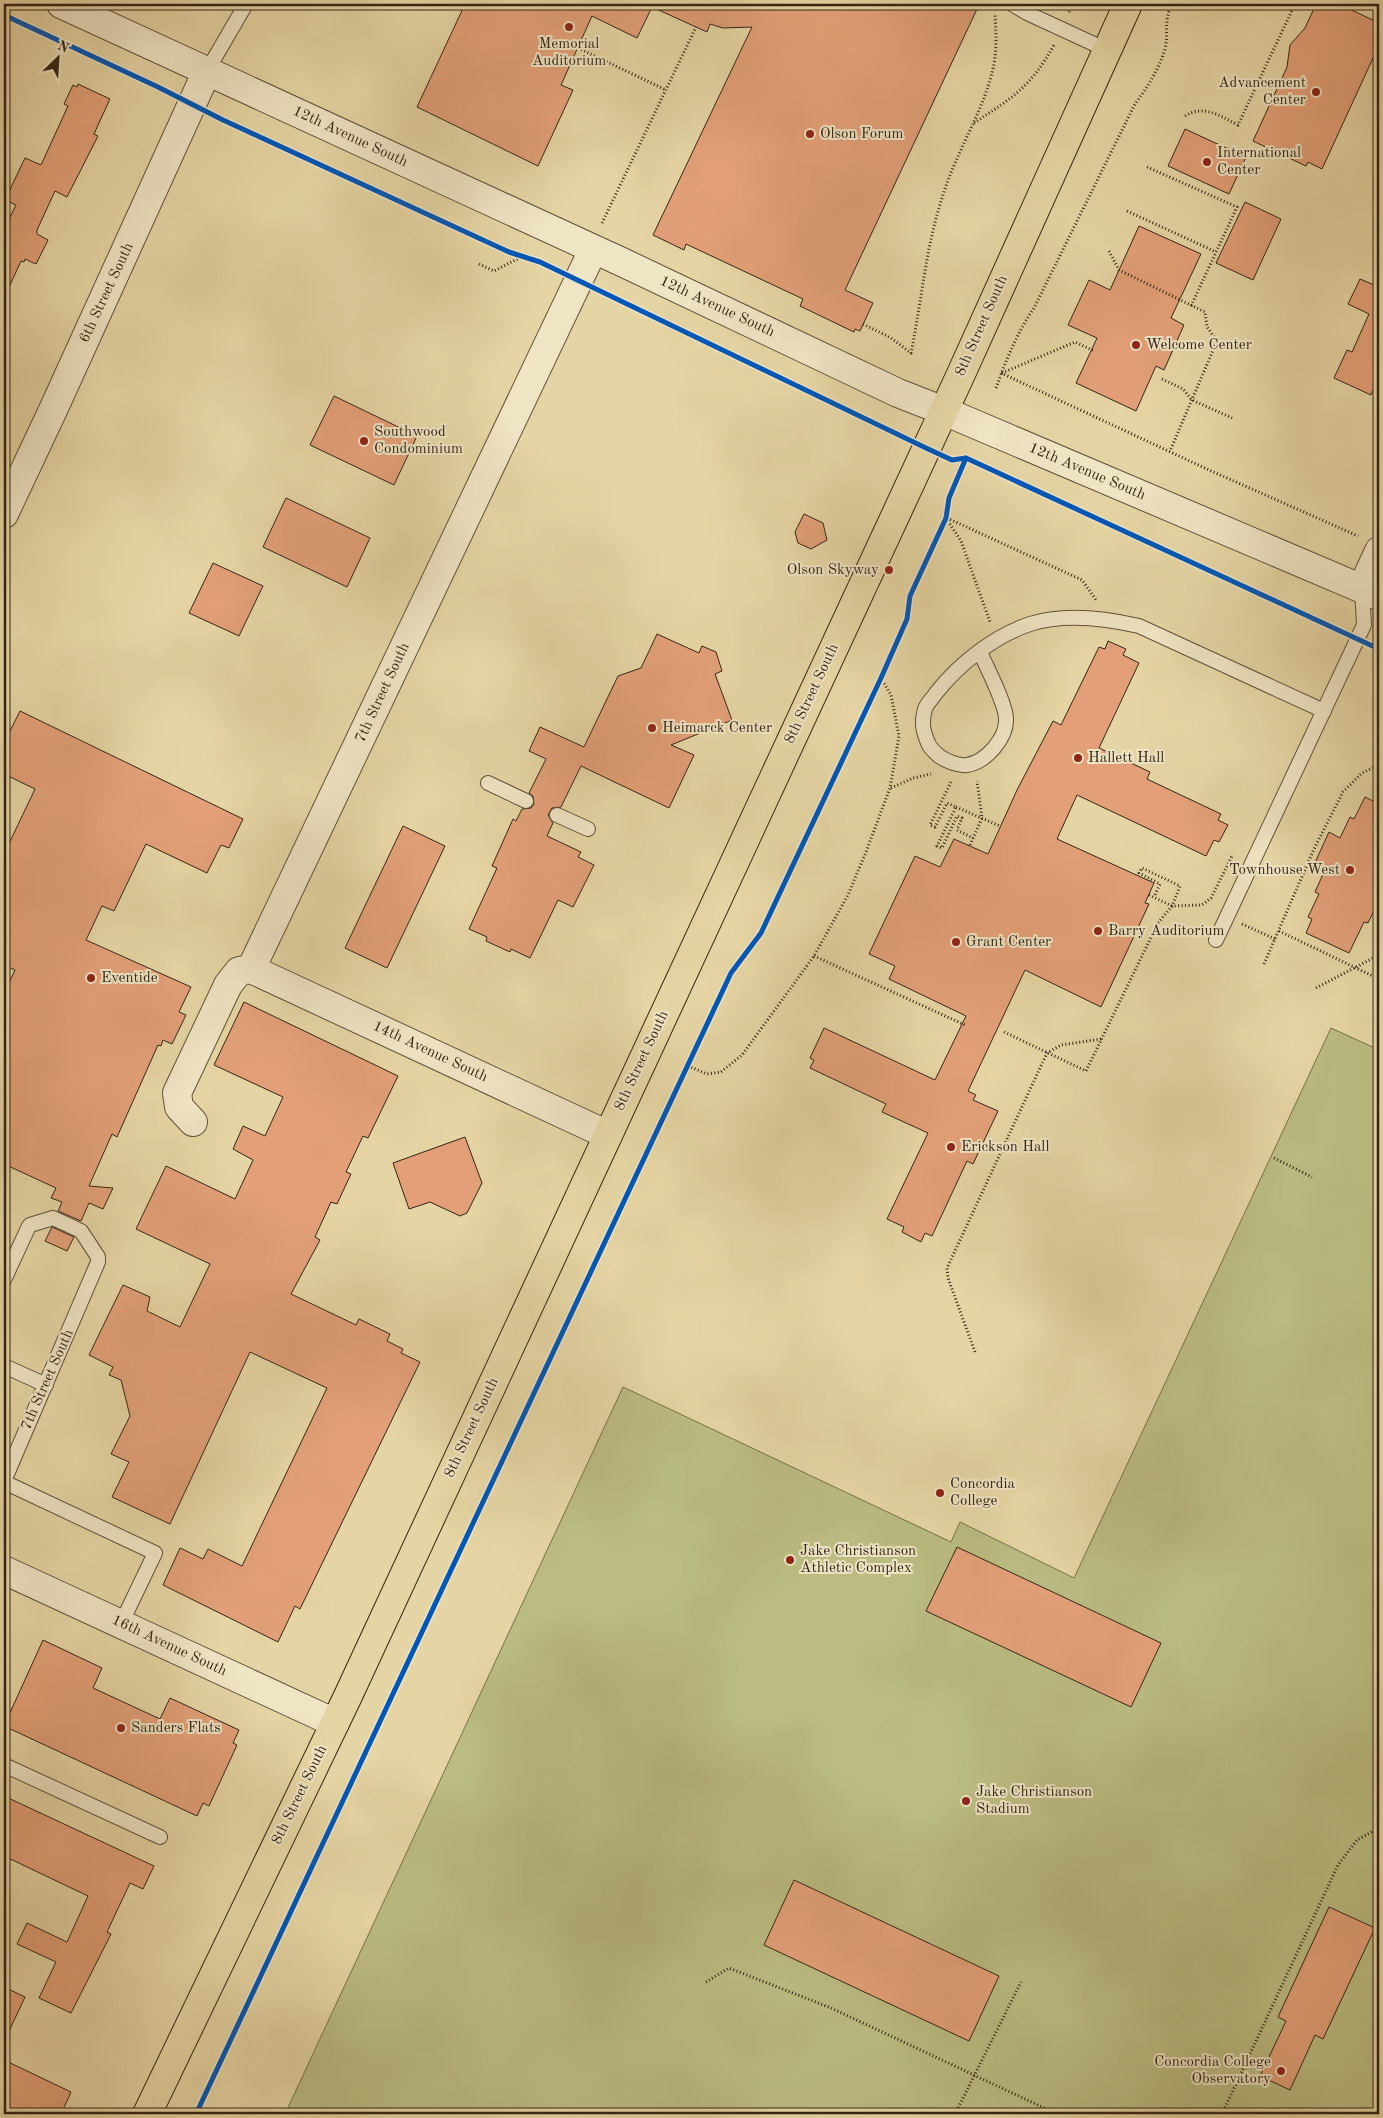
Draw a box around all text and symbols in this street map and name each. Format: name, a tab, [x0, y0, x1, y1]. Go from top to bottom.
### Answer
marker: Memorial Auditorium	[563, 21, 575, 33]
north arrow	[32, 32, 82, 82]
place label: Memorial Auditorium	[532, 37, 606, 69]
text: N	[55, 39, 71, 56]
place label: Advancement Center	[1218, 76, 1306, 108]
marker: Advancement Center	[1310, 86, 1322, 98]
street label: 12th Avenue South	[290, 104, 410, 170]
place label: Olson Forum	[820, 127, 903, 142]
marker: Olson Forum	[804, 128, 816, 140]
place label: International Center	[1217, 146, 1301, 178]
marker: International Center	[1201, 156, 1213, 168]
street label: 6th Street South	[77, 241, 137, 345]
street label: 8th Street South	[953, 273, 1011, 379]
street label: 12th Avenue South	[657, 274, 777, 340]
place label: Welcome Center	[1146, 338, 1252, 353]
marker: Welcome Center	[1130, 339, 1142, 351]
place label: Southwood Condominium	[374, 425, 463, 457]
marker: Southwood Condominium	[358, 435, 370, 447]
street label: 12th Avenue South	[1027, 441, 1147, 503]
place label: Olson Skyway	[787, 563, 879, 578]
marker: Olson Skyway	[883, 564, 895, 576]
street label: 7th Street South	[353, 641, 413, 745]
street label: 8th Street South	[782, 642, 842, 746]
place label: Heimarck Center	[662, 721, 772, 736]
marker: Heimarck Center	[646, 722, 658, 734]
place label: Hallett Hall	[1088, 751, 1164, 766]
marker: Hallett Hall	[1072, 752, 1084, 764]
place label: Townhouse West	[1229, 863, 1340, 878]
marker: Townhouse West	[1344, 864, 1356, 876]
place label: Barry Auditorium	[1108, 924, 1224, 939]
marker: Barry Auditorium	[1092, 925, 1104, 937]
place label: Grant Center	[966, 935, 1051, 950]
marker: Grant Center	[950, 936, 962, 948]
place label: Eventide	[101, 971, 158, 986]
marker: Eventide	[85, 972, 97, 984]
street label: 8th Street South	[612, 1009, 672, 1113]
street label: 14th Avenue South	[370, 1019, 490, 1085]
place label: Erickson Hall	[961, 1140, 1049, 1155]
marker: Erickson Hall	[945, 1141, 957, 1153]
street label: 7th Street South	[19, 1327, 77, 1433]
street label: 8th Street South	[442, 1376, 502, 1480]
place label: Concordia College	[950, 1477, 1016, 1509]
marker: Concordia College	[934, 1487, 946, 1499]
place label: Jake Christianson Athletic Complex	[800, 1544, 916, 1576]
marker: Jake Christianson Athletic Complex	[784, 1554, 796, 1566]
street label: 16th Avenue South	[109, 1613, 229, 1679]
place label: Sanders Flats	[131, 1721, 221, 1736]
marker: Sanders Flats	[115, 1722, 127, 1734]
street label: 8th Street South	[269, 1743, 331, 1847]
place label: Jake Christianson Stadium	[976, 1785, 1092, 1817]
marker: Jake Christianson Stadium	[960, 1795, 972, 1807]
place label: Concordia College Observatory	[1154, 2055, 1271, 2087]
marker: Concordia College Observatory	[1275, 2065, 1287, 2077]

